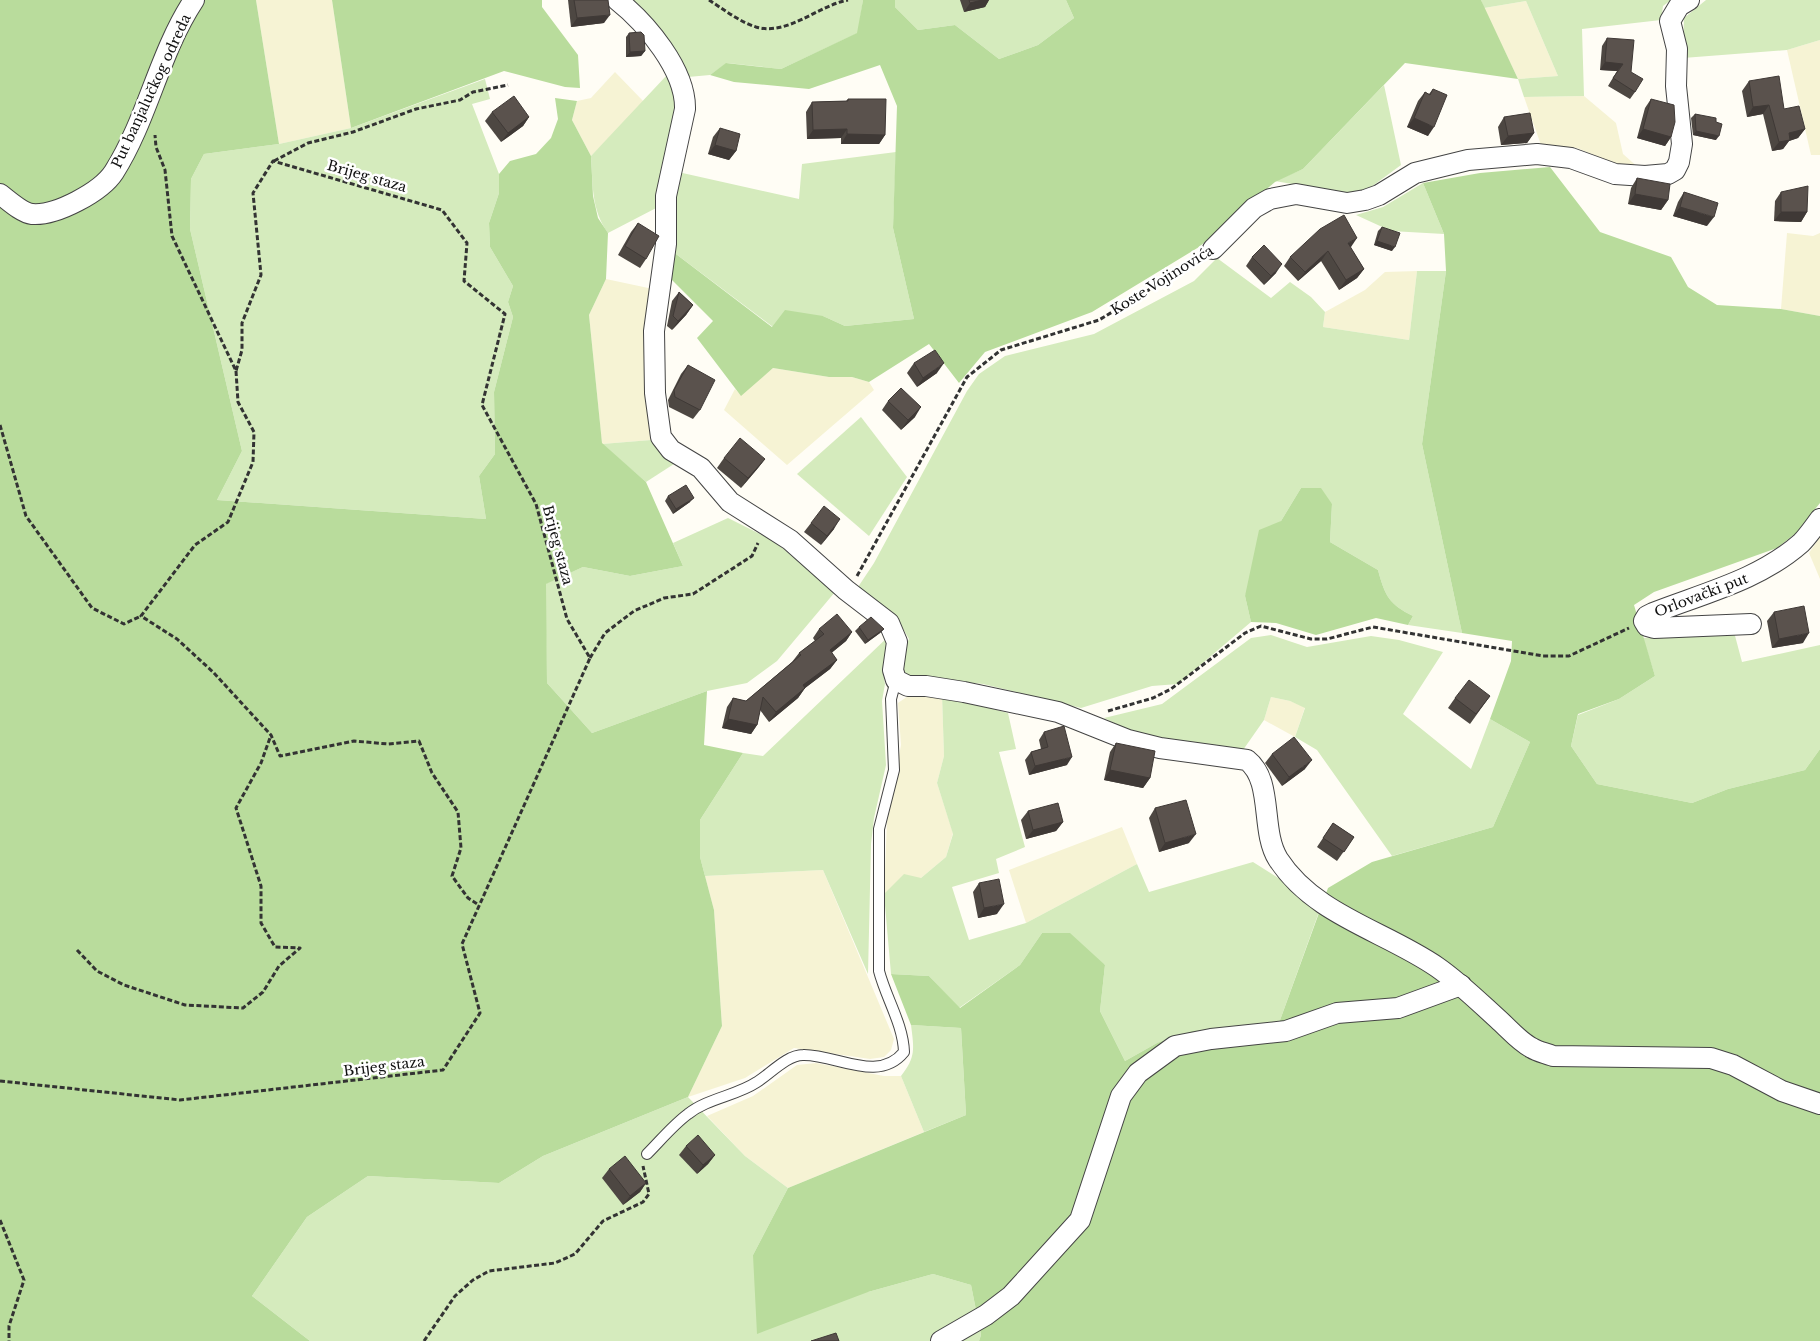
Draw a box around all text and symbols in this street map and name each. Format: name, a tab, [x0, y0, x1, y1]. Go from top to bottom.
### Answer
street label: Put banjalučkog odreda	[107, 11, 195, 171]
street label: Brijeg staza	[325, 156, 409, 196]
street label: Koste Vojinovića	[1107, 241, 1217, 319]
street label: Brijeg staza	[539, 503, 577, 587]
street label: Orlovački put	[1652, 569, 1751, 621]
street label: Brijeg staza	[342, 1052, 426, 1080]

